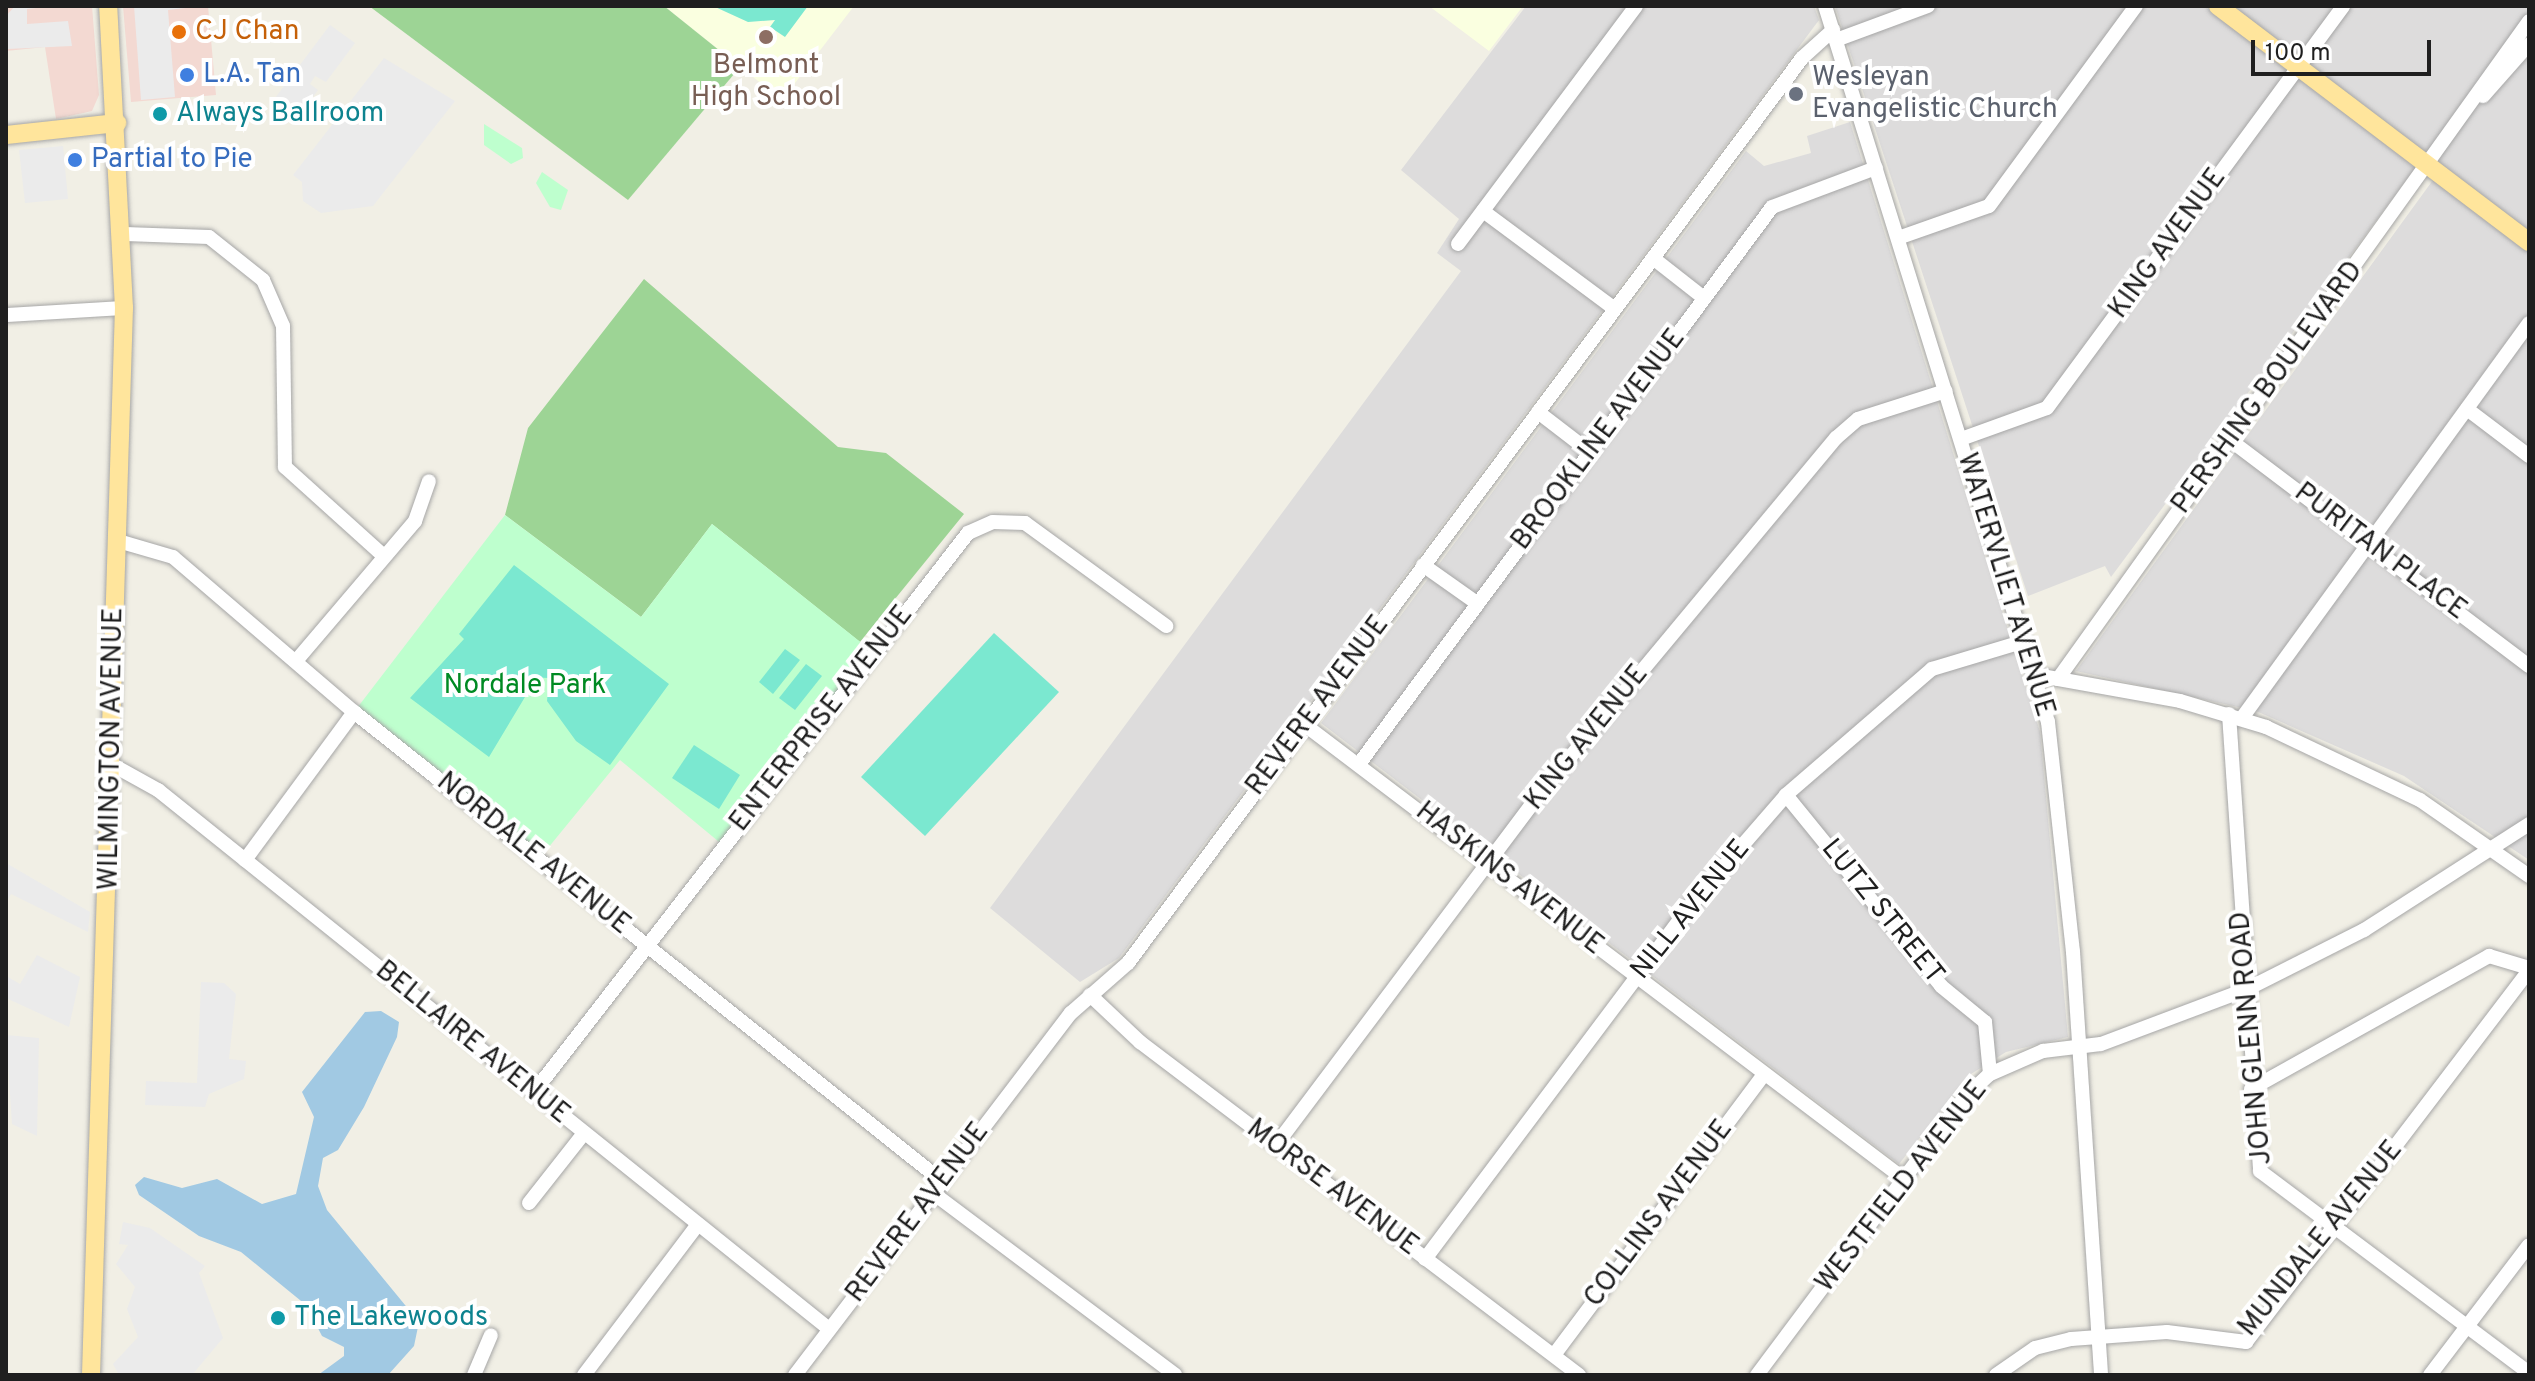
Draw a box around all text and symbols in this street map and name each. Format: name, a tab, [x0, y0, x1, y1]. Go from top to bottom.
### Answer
place label: CJ Chan	[195, 15, 299, 49]
marker: CJ Chan	[170, 23, 188, 41]
scale bar	[2255, 24, 2435, 74]
marker: Belmont High School	[757, 28, 775, 46]
text: 100 m	[2265, 39, 2331, 69]
place label: Belmont High School	[691, 49, 841, 115]
place label: L.A. Tan	[203, 58, 302, 92]
place label: Wesleyan Evangelistic Church	[1812, 61, 2058, 127]
marker: L.A. Tan	[178, 66, 196, 84]
marker: Wesleyan Evangelistic Church	[1787, 85, 1805, 103]
place label: Always Ballroom	[176, 97, 384, 131]
marker: Always Ballroom	[151, 105, 169, 123]
place label: Partial to Pie	[91, 143, 253, 177]
marker: Partial to Pie	[66, 151, 84, 169]
street label: KING AVENUE	[2102, 162, 2234, 326]
street label: PERSHING BOULEVARD	[2165, 255, 2371, 521]
street label: BROOKLINE AVENUE	[1505, 322, 1693, 558]
street label: WATERVLIET AVENUE	[1949, 448, 2061, 722]
street label: PURITAN PLACE	[2287, 476, 2473, 628]
street label: ENTERPRISE AVENUE	[723, 599, 921, 839]
street label: WILMINGTON AVENUE	[93, 607, 131, 891]
street label: REVERE AVENUE	[1239, 609, 1397, 803]
street label: KING AVENUE	[1518, 658, 1656, 818]
park label: Nordale Park	[444, 669, 606, 703]
street label: NORDALE AVENUE	[429, 765, 637, 943]
street label: HASKINS AVENUE	[1408, 795, 1610, 963]
street label: NILL AVENUE	[1624, 833, 1758, 987]
street label: LUTZ STREET	[1813, 833, 1951, 991]
street label: JOHN GLENN ROAD	[2224, 910, 2280, 1166]
street label: BELLAIRE AVENUE	[368, 954, 576, 1132]
street label: WESTFIELD AVENUE	[1809, 1074, 1995, 1300]
street label: MORSE AVENUE	[1239, 1112, 1425, 1264]
street label: COLLINS AVENUE	[1577, 1113, 1741, 1315]
street label: REVERE AVENUE	[839, 1116, 997, 1310]
street label: MUNDALE AVENUE	[2231, 1134, 2411, 1344]
place label: The Lakewoods	[294, 1301, 488, 1335]
marker: The Lakewoods	[269, 1309, 287, 1327]

